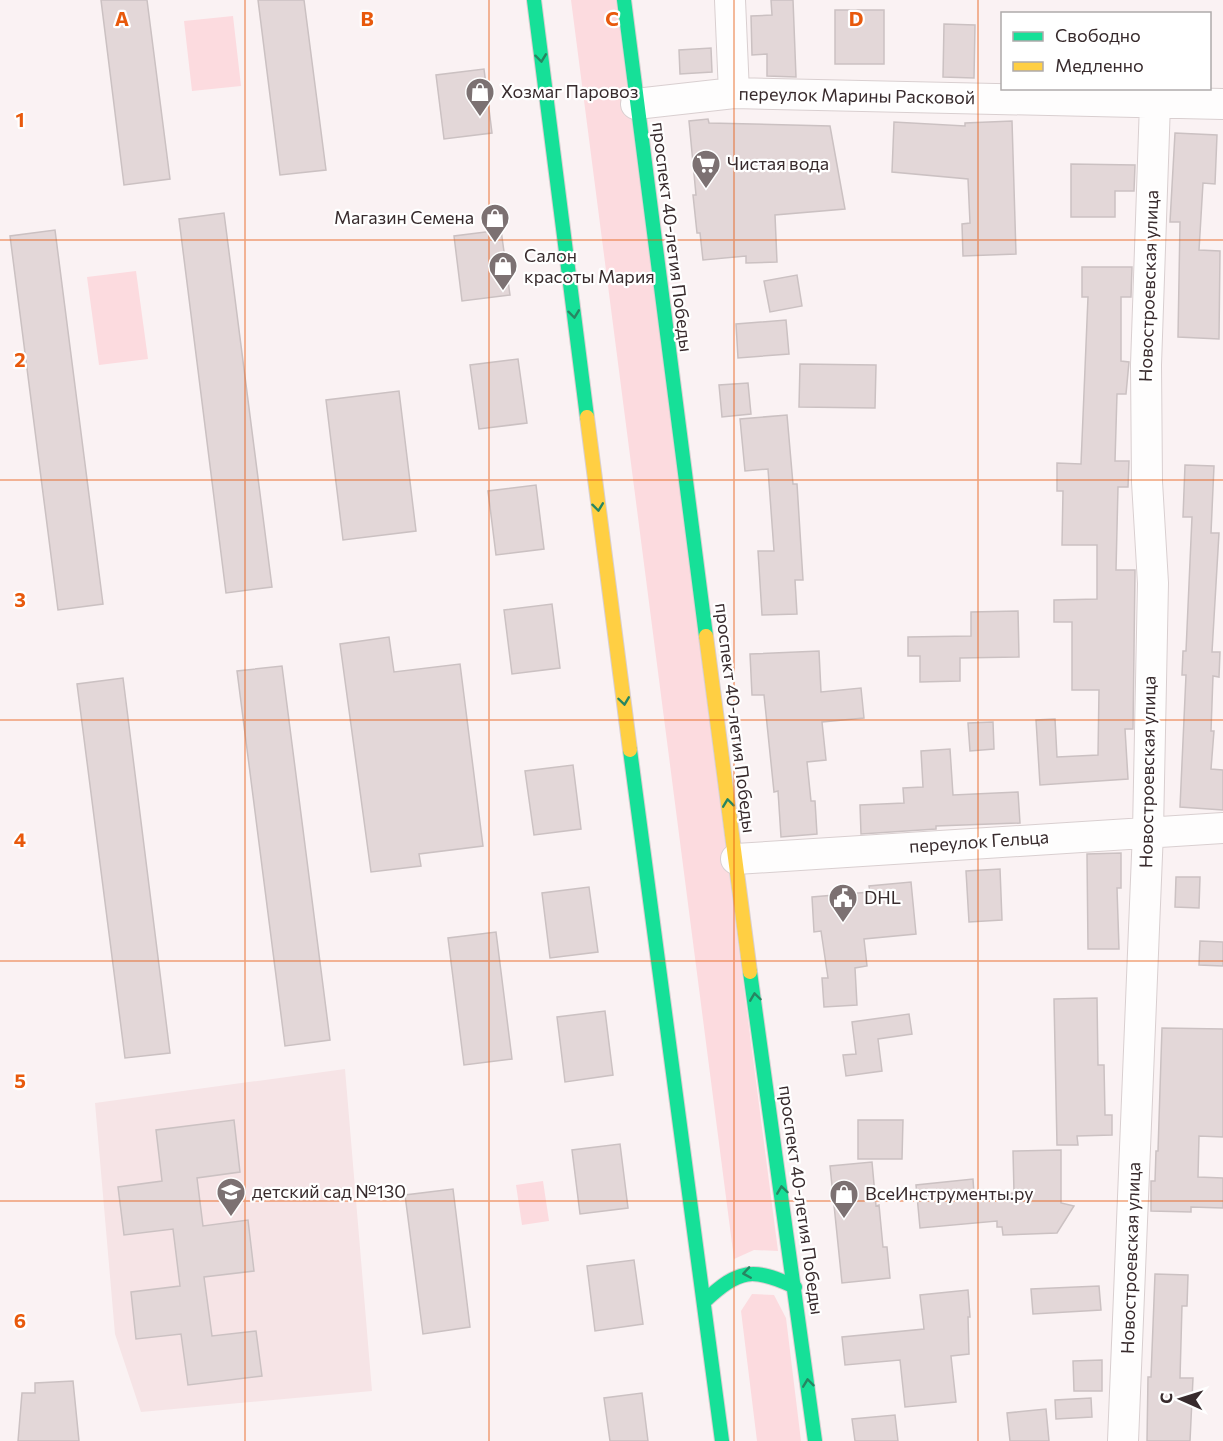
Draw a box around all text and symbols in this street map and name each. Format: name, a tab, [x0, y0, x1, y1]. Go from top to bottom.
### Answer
text: A	[115, 6, 129, 30]
text: B	[360, 6, 374, 30]
text: C	[605, 6, 619, 30]
text: D	[849, 6, 863, 30]
legend	[1001, 12, 1211, 90]
text: Свободно	[1055, 24, 1141, 46]
one-way arrow	[535, 53, 547, 63]
text: Медленно	[1055, 54, 1144, 76]
shop icon: Хозмаг Паровоз	[464, 76, 496, 118]
place label: Хозмаг Паровоз	[501, 80, 639, 102]
street label: переулок Марины Расковой	[739, 82, 975, 108]
text: 1	[15, 107, 25, 131]
street label: проспект 40-летия Победы	[648, 121, 698, 353]
supermarket icon: Чистая вода	[690, 148, 722, 190]
place label: Чистая вода	[727, 152, 829, 174]
street label: Новостроевская улица	[1134, 190, 1162, 382]
shop icon: Магазин Семена	[479, 202, 511, 244]
place label: Магазин Семена	[334, 206, 474, 228]
place label: Салон красоты Мария	[524, 244, 655, 287]
shop icon: Салон красоты Мария	[487, 250, 519, 292]
one-way arrow	[567, 309, 580, 318]
text: 2	[14, 347, 26, 371]
one-way arrow	[592, 503, 604, 512]
text: 3	[14, 587, 26, 611]
street label: проспект 40-летия Победы	[711, 602, 761, 834]
street label: Новостроевская улица	[1134, 676, 1160, 868]
one-way arrow	[617, 696, 630, 705]
one-way arrow	[723, 799, 735, 808]
street label: переулок Гельца	[908, 825, 1050, 857]
text: 4	[14, 827, 26, 851]
public building icon: DHL	[827, 882, 859, 924]
place label: DHL	[864, 886, 901, 908]
one-way arrow	[749, 992, 761, 1001]
text: 5	[14, 1068, 26, 1092]
street label: проспект 40-летия Победы	[775, 1084, 829, 1316]
street label: Новостроевская улица	[1116, 1162, 1144, 1354]
school or university icon: детский сад №130	[215, 1176, 247, 1218]
shop icon: ВсеИнструменты.ру	[828, 1178, 860, 1220]
place label: детский сад №130	[252, 1180, 406, 1202]
place label: ВсеИнструменты.ру	[865, 1182, 1034, 1204]
one-way arrow	[776, 1185, 788, 1194]
one-way arrow	[742, 1267, 752, 1279]
text: 6	[14, 1308, 26, 1332]
north arrow	[1151, 1369, 1211, 1429]
one-way arrow	[802, 1378, 814, 1388]
text: С	[1156, 1392, 1175, 1404]

